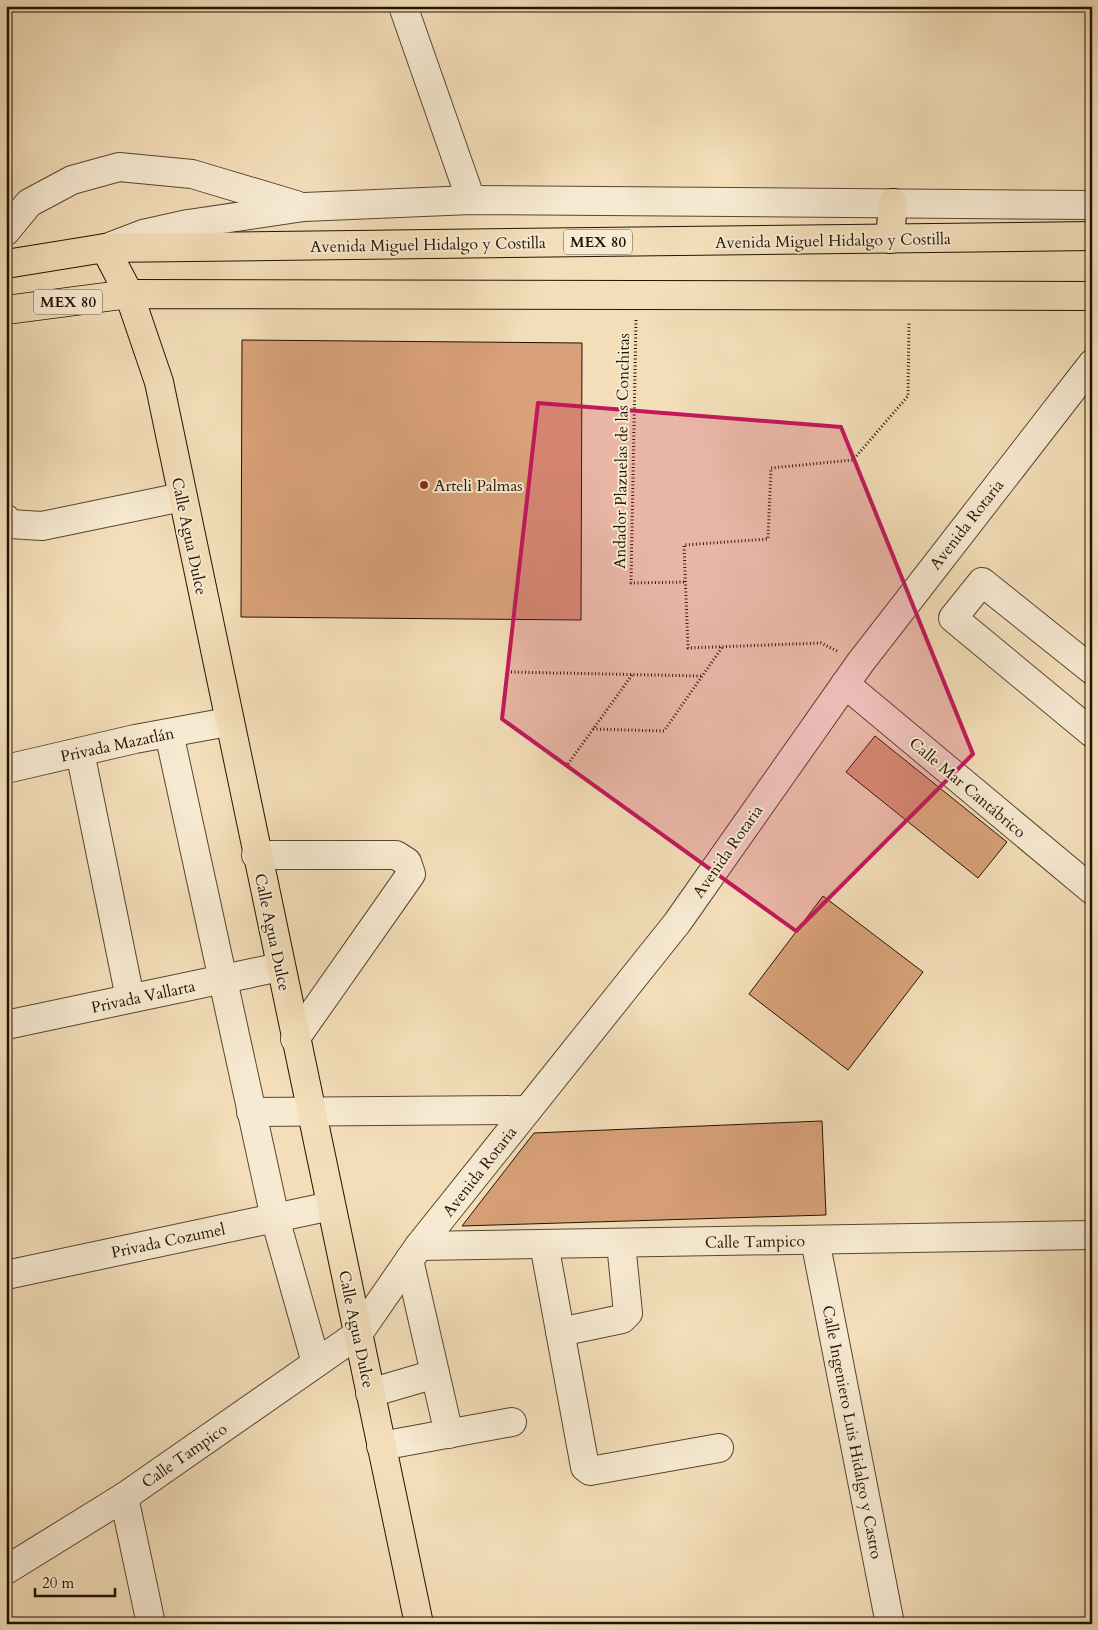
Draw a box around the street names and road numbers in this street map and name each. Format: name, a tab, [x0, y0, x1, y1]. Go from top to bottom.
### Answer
street label: Avenida Miguel Hidalgo y Costilla	[715, 228, 951, 254]
road number: MEX 80	[564, 230, 632, 254]
street label: Avenida Miguel Hidalgo y Costilla	[310, 232, 546, 258]
road number: MEX 80	[34, 290, 102, 314]
street label: Andador Plazuelas de las Conchitas	[609, 333, 635, 569]
street label: Calle Agua Dulce	[166, 475, 212, 597]
street label: Avenida Rotaria	[925, 475, 1009, 574]
street label: Privada Mazatlán	[58, 722, 176, 768]
street label: Calle Mar Cantábrico	[904, 732, 1031, 843]
street label: Avenida Rotaria	[688, 801, 768, 903]
street label: Calle Agua Dulce	[249, 871, 295, 993]
street label: Privada Vallarta	[89, 975, 197, 1019]
street label: Avenida Rotaria	[438, 1122, 522, 1221]
street label: Privada Cozumel	[109, 1218, 227, 1264]
street label: Calle Tampico	[705, 1230, 806, 1254]
street label: Calle Agua Dulce	[333, 1268, 379, 1390]
street label: Calle Ingeniero Luis Hidalgo y Castro	[817, 1303, 887, 1561]
street label: Calle Tampico	[137, 1418, 232, 1494]

